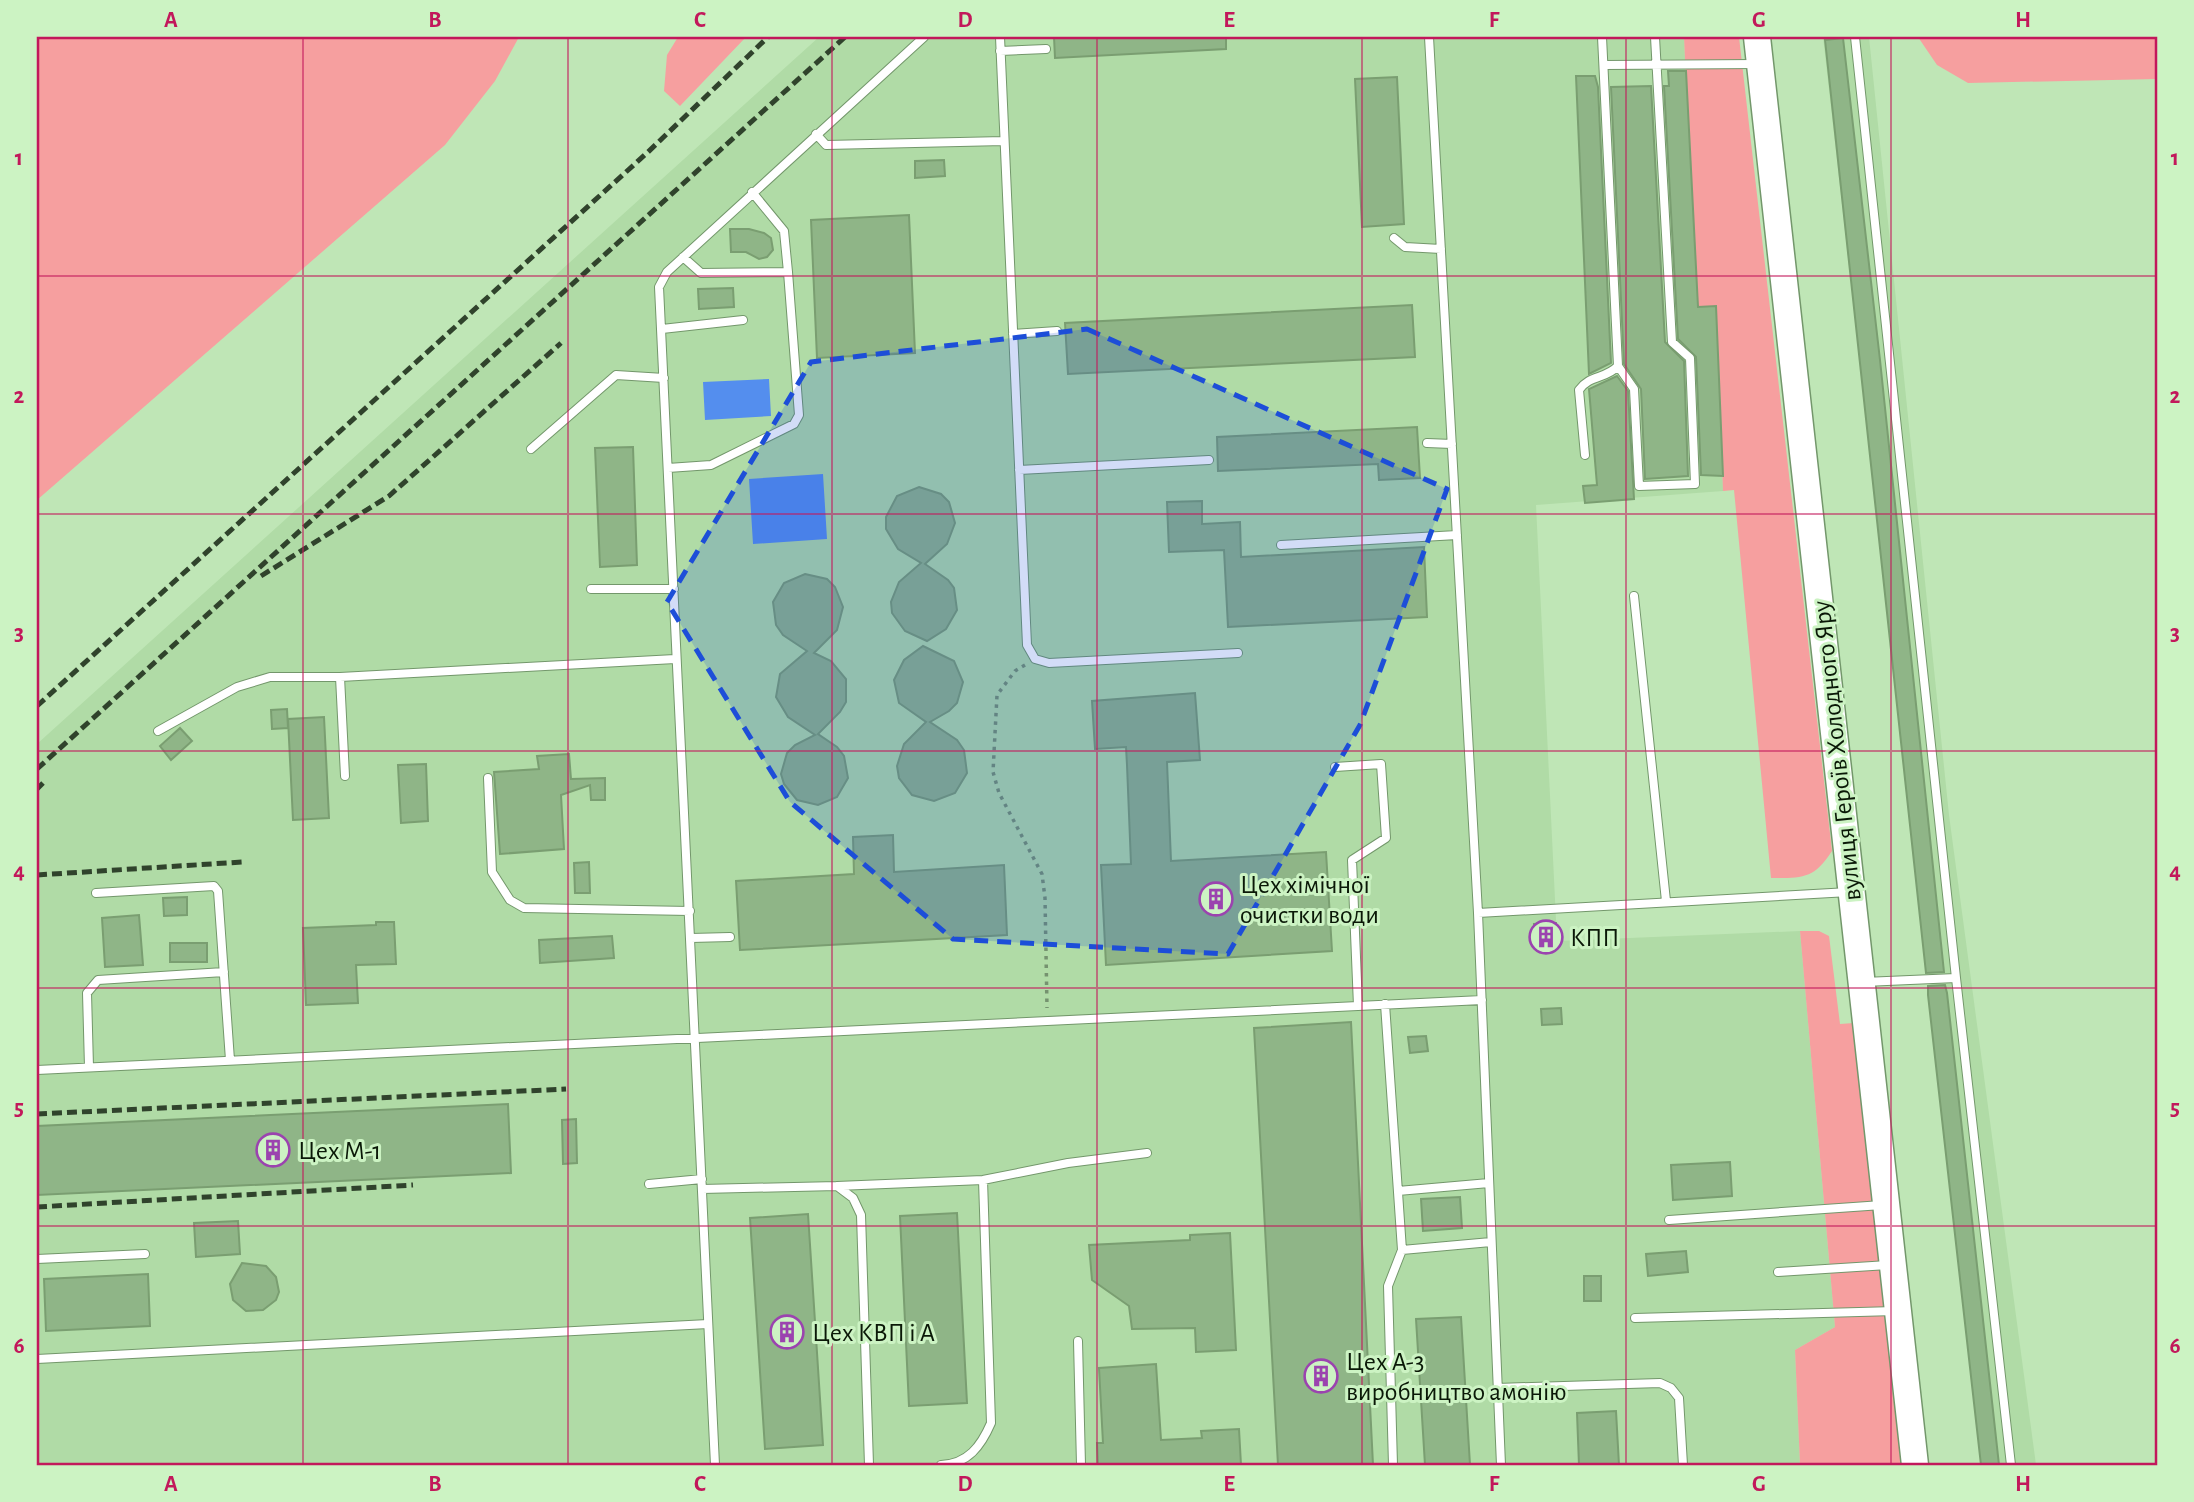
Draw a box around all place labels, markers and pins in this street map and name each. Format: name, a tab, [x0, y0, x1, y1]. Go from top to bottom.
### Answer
place label: Цех хімічної очистки води	[1240, 872, 1379, 928]
building icon: Цех хімічної очистки води	[1197, 880, 1235, 918]
building icon: КПП	[1527, 918, 1565, 956]
place label: КПП	[1570, 925, 1620, 951]
building icon: Цех М-1	[254, 1131, 292, 1169]
place label: Цех М-1	[298, 1138, 381, 1164]
building icon: Цех КВП і А	[768, 1313, 806, 1351]
place label: Цех КВП і А	[812, 1320, 935, 1346]
place label: Цех А-3 виробництво амонію	[1346, 1349, 1566, 1405]
building icon: Цех А-3 виробництво амонію	[1302, 1357, 1340, 1395]

